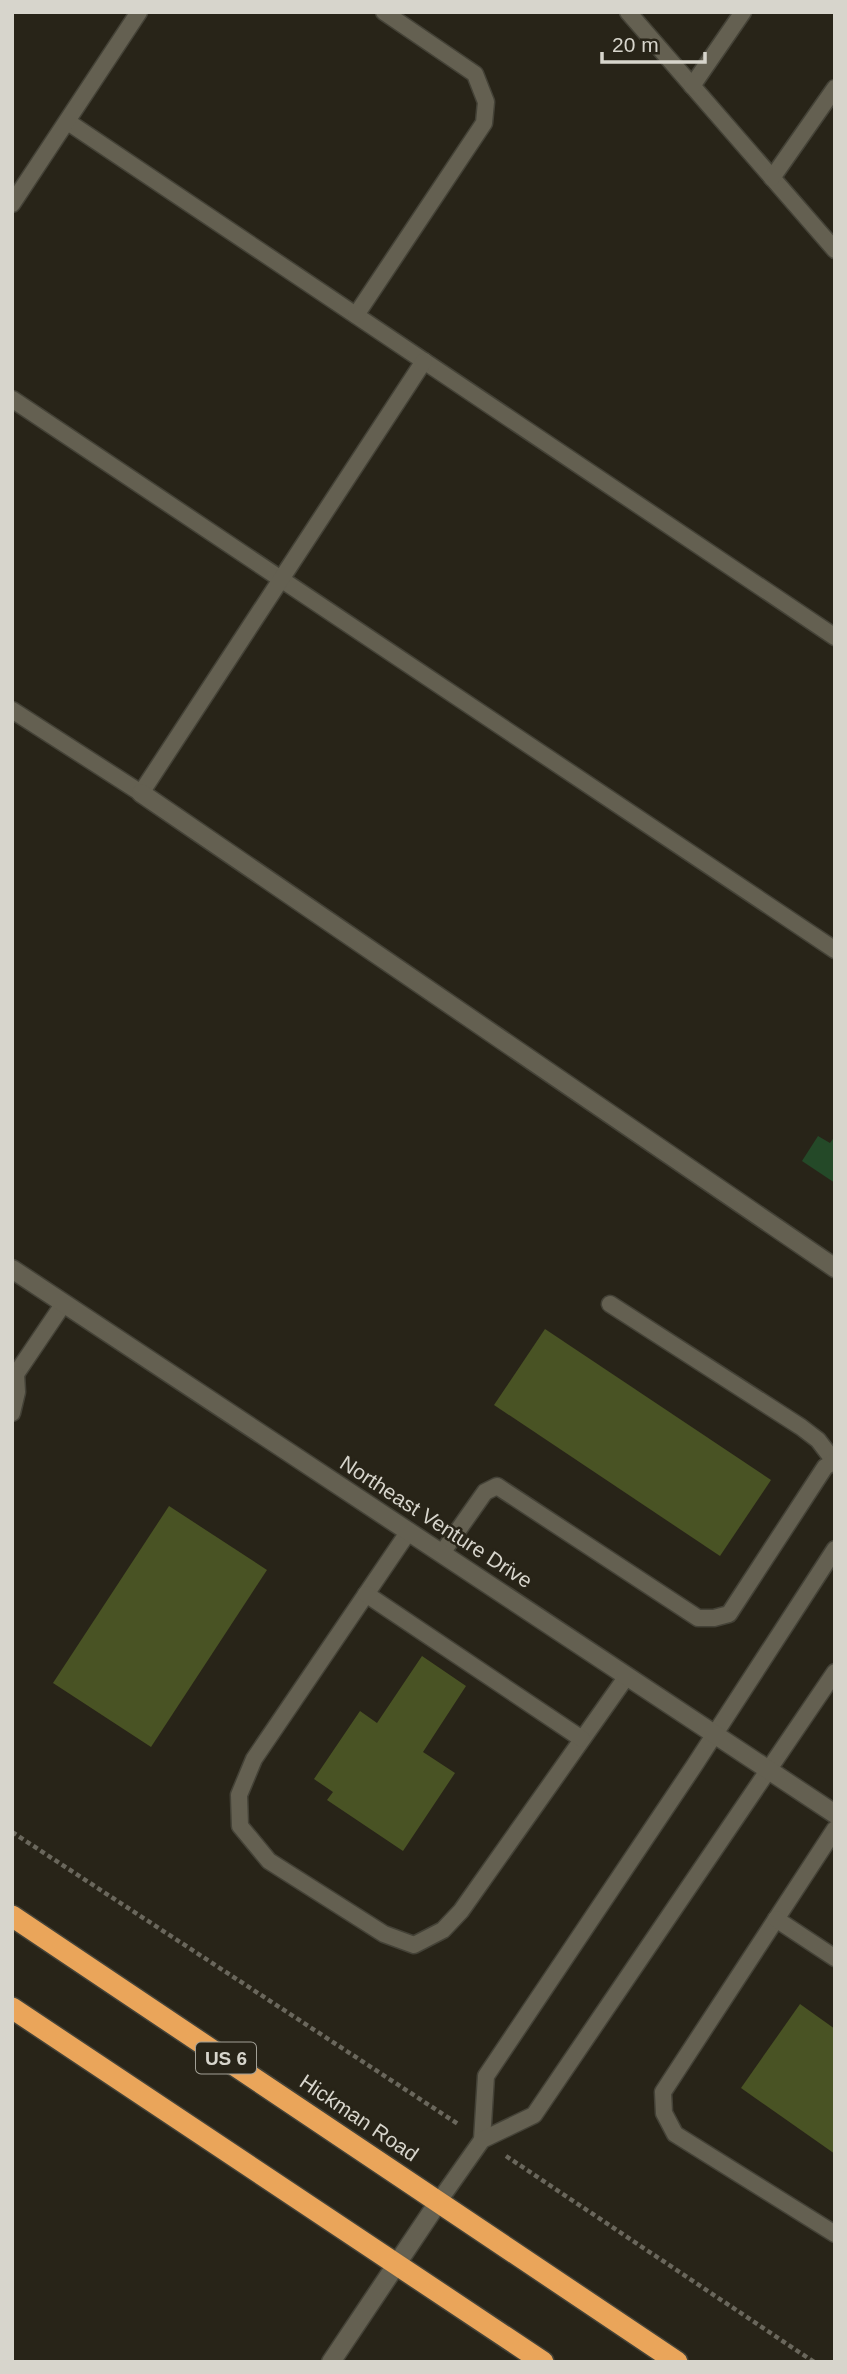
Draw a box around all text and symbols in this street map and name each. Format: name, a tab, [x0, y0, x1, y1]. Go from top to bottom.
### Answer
scale bar	[602, 21, 705, 65]
text: 20 m	[612, 33, 659, 56]
street label: Northeast Venture Drive	[336, 1451, 537, 1592]
road number: US 6	[196, 2042, 256, 2074]
street label: Hickman Road	[296, 2070, 423, 2166]

